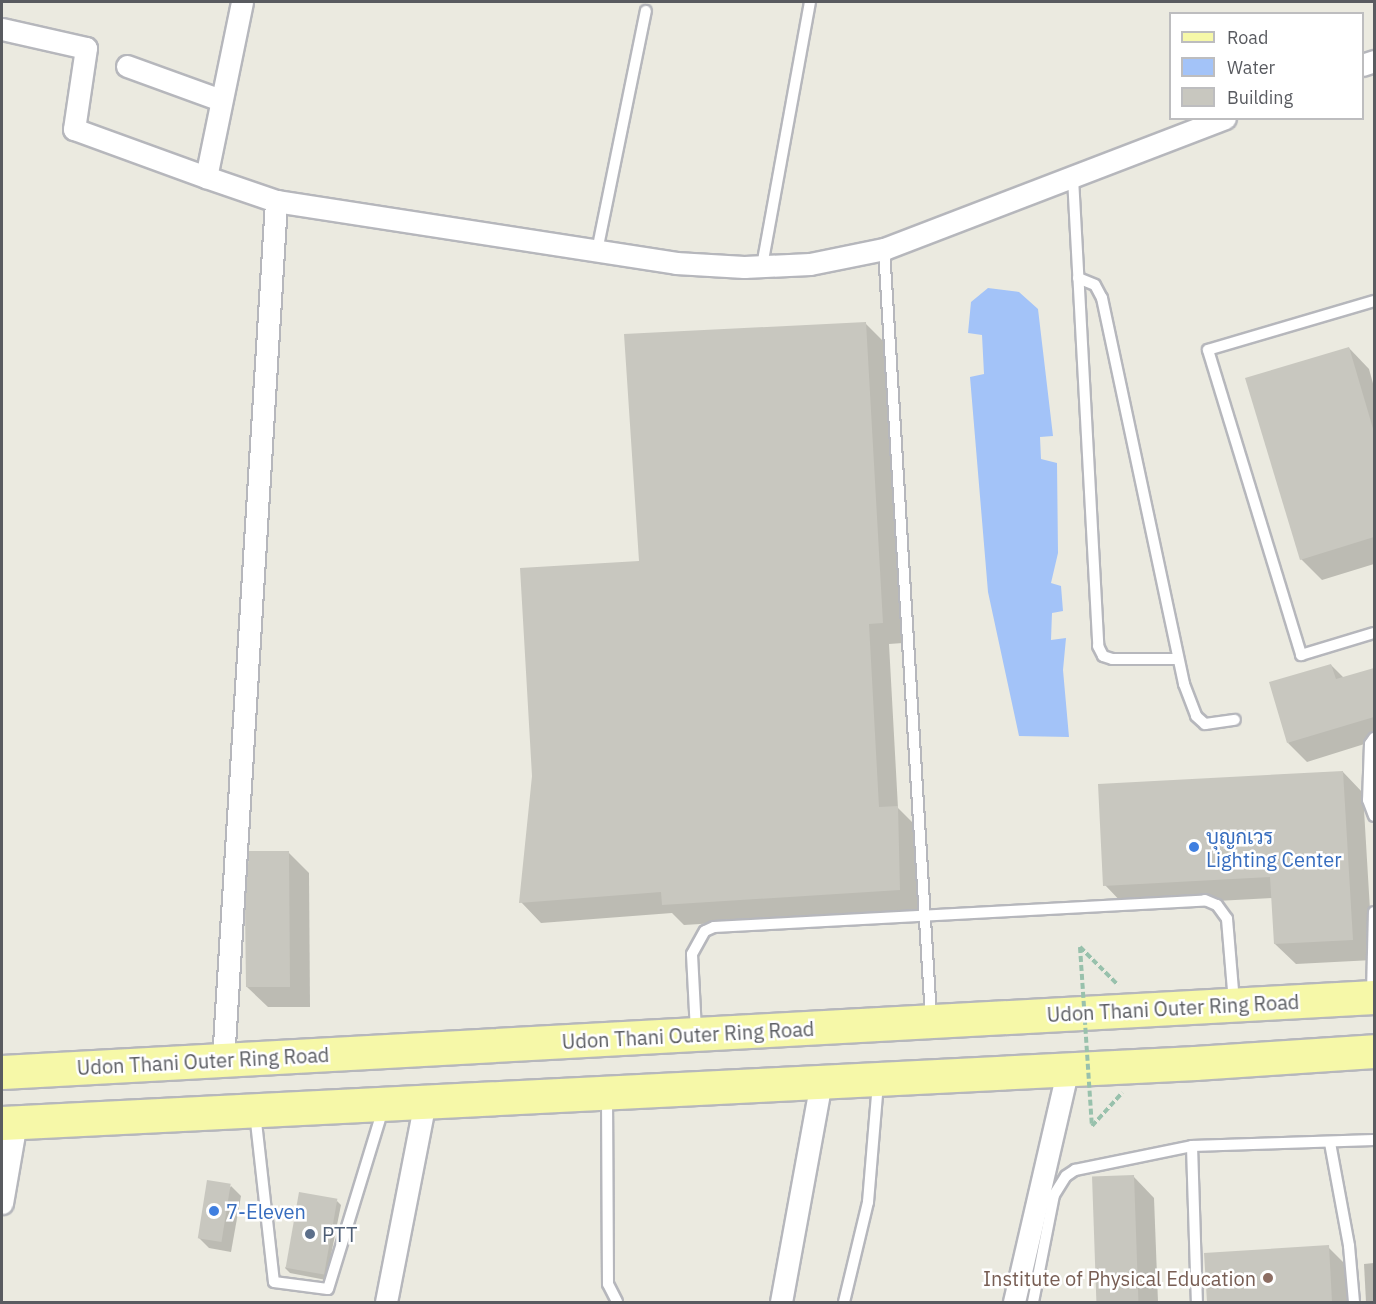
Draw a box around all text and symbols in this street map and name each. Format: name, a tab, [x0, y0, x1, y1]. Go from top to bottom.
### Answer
legend	[1169, 12, 1364, 120]
text: Road	[1227, 26, 1268, 49]
text: Water	[1227, 56, 1275, 79]
text: Building	[1227, 86, 1293, 109]
place label: บุญกเวร Lighting Center	[1206, 824, 1342, 871]
marker: บุญกเวร Lighting Center	[1187, 840, 1201, 854]
street label: Udon Thani Outer Ring Road	[1046, 989, 1300, 1027]
street label: Udon Thani Outer Ring Road	[561, 1016, 815, 1054]
street label: Udon Thani Outer Ring Road	[76, 1042, 330, 1080]
place label: 7-Eleven	[226, 1199, 306, 1223]
marker: 7-Eleven	[207, 1204, 221, 1218]
place label: PTT	[322, 1222, 357, 1246]
marker: PTT	[303, 1227, 317, 1241]
place label: Institute of Physical Education	[983, 1266, 1256, 1290]
marker: Institute of Physical Education	[1261, 1271, 1275, 1285]

